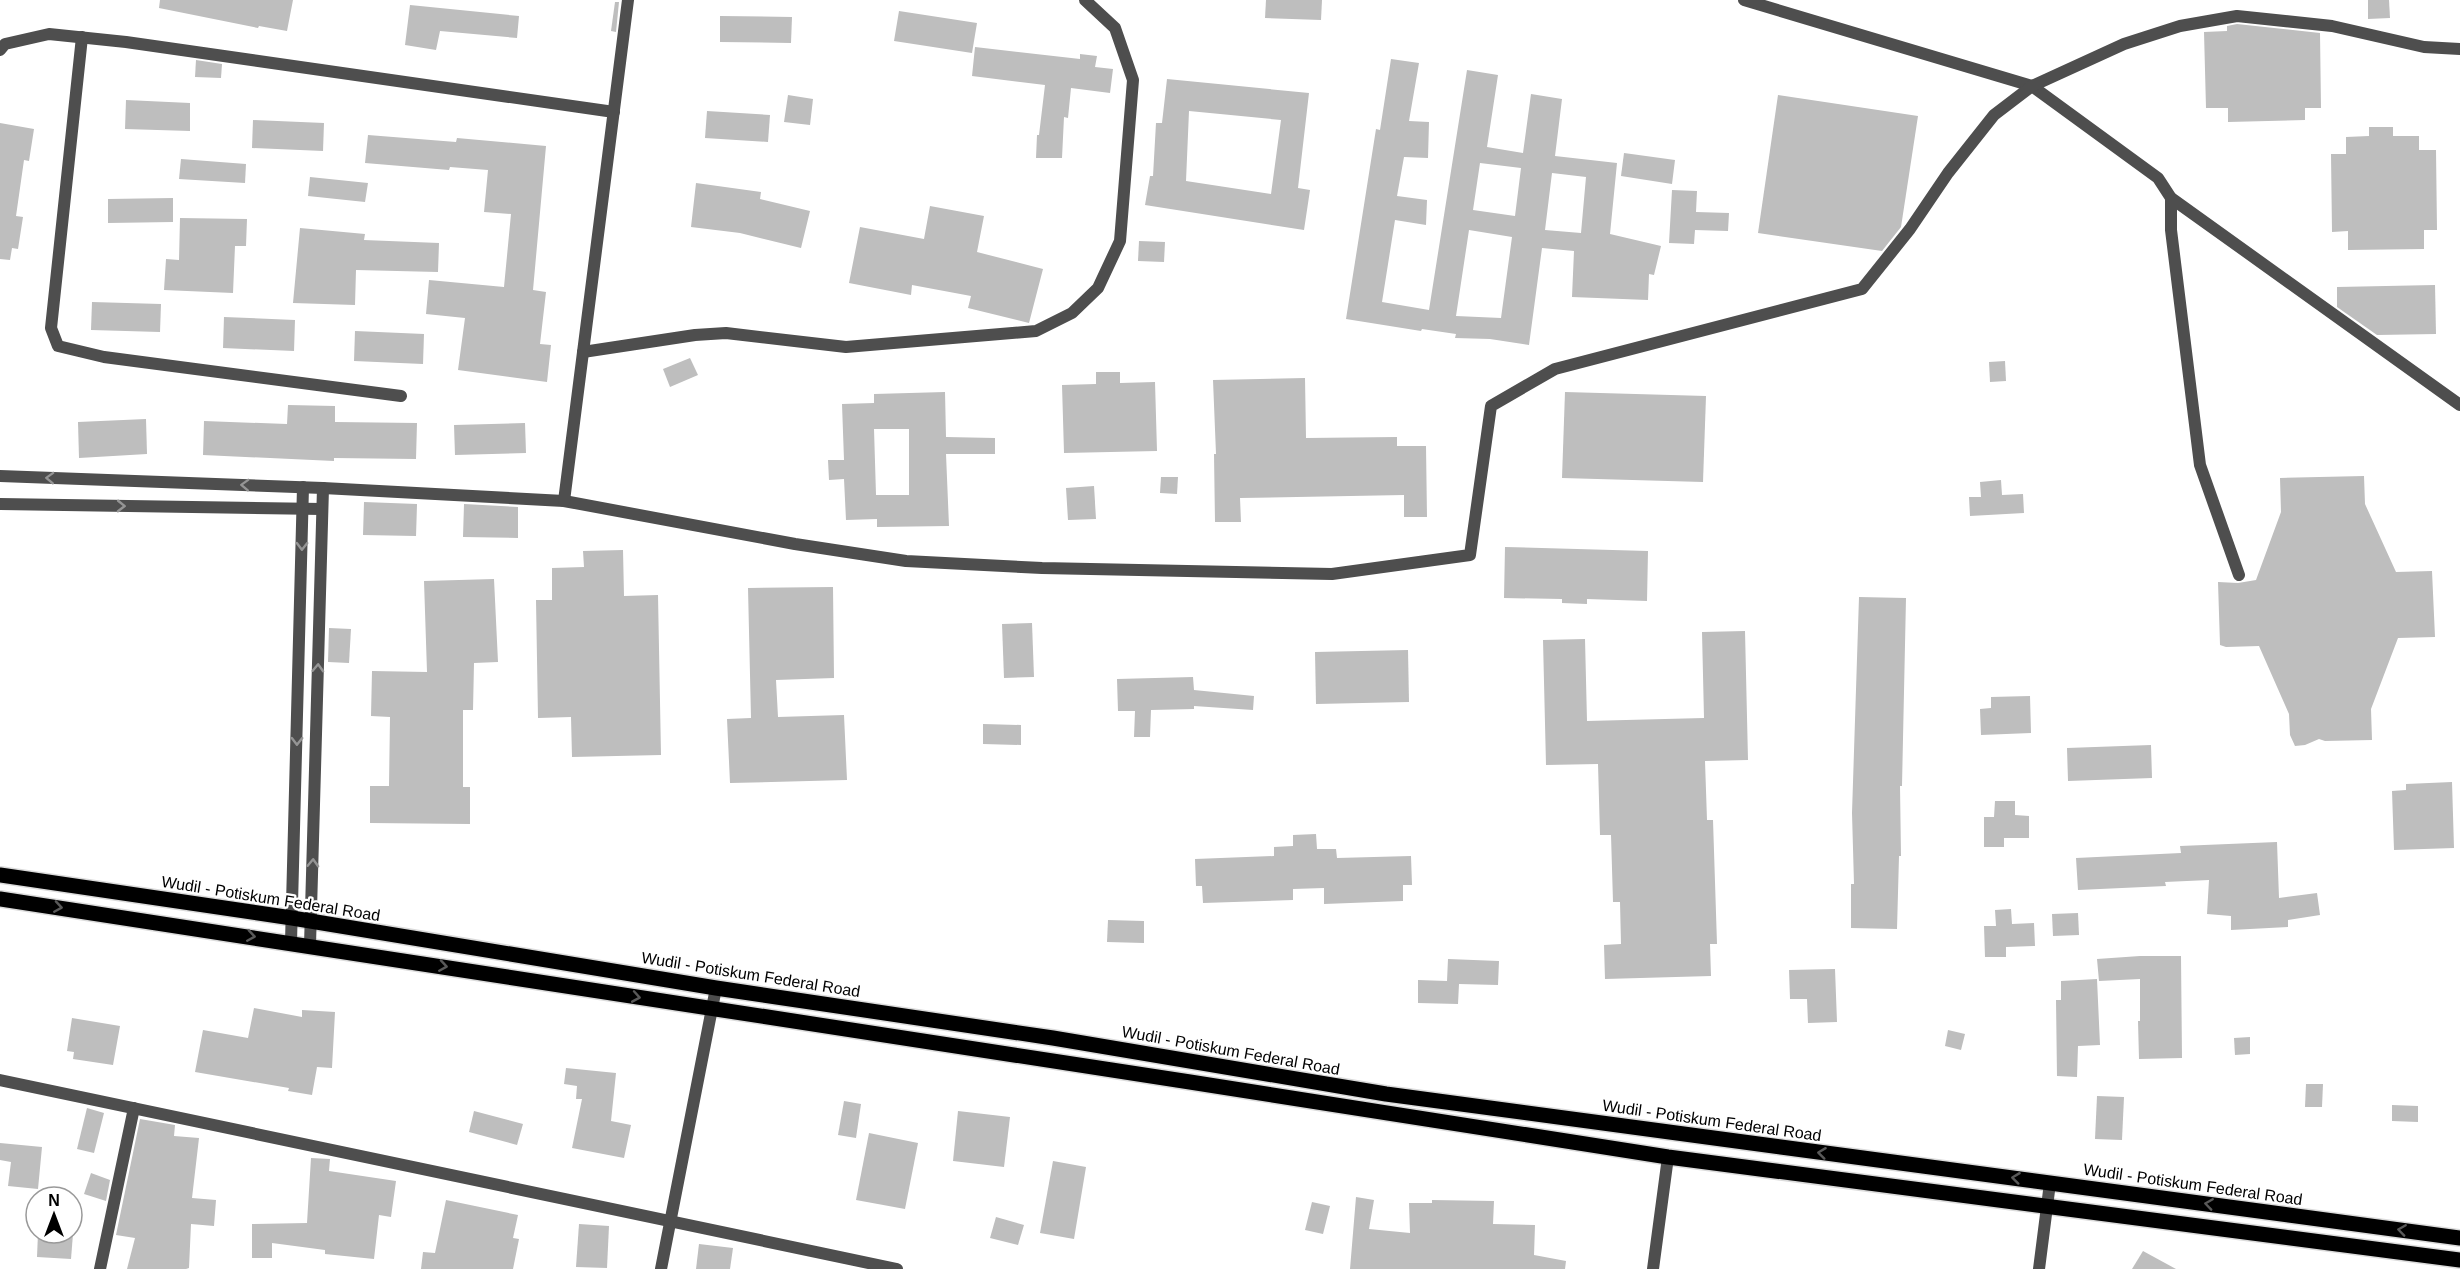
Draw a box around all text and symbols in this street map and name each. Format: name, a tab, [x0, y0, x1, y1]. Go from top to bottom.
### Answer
one-way arrow	[46, 471, 55, 484]
one-way arrow	[241, 479, 250, 491]
one-way arrow	[117, 500, 126, 512]
one-way arrow	[295, 541, 308, 550]
one-way arrow	[312, 664, 324, 673]
one-way arrow	[290, 736, 303, 745]
one-way arrow	[306, 859, 319, 868]
street label: Wudil - Potiskum Federal Road	[160, 873, 381, 924]
one-way arrow	[53, 901, 62, 913]
one-way arrow	[246, 930, 255, 942]
street label: Wudil - Potiskum Federal Road	[640, 949, 861, 1000]
one-way arrow	[439, 959, 448, 971]
one-way arrow	[631, 990, 641, 1003]
street label: Wudil - Potiskum Federal Road	[1121, 1023, 1341, 1078]
street label: Wudil - Potiskum Federal Road	[1601, 1097, 1823, 1144]
one-way arrow	[1818, 1147, 1827, 1160]
street label: Wudil - Potiskum Federal Road	[2082, 1161, 2304, 1208]
one-way arrow	[2011, 1173, 2020, 1185]
north arrow	[24, 1185, 84, 1245]
text: N	[48, 1192, 60, 1209]
one-way arrow	[2204, 1199, 2213, 1211]
one-way arrow	[2397, 1225, 2407, 1237]

